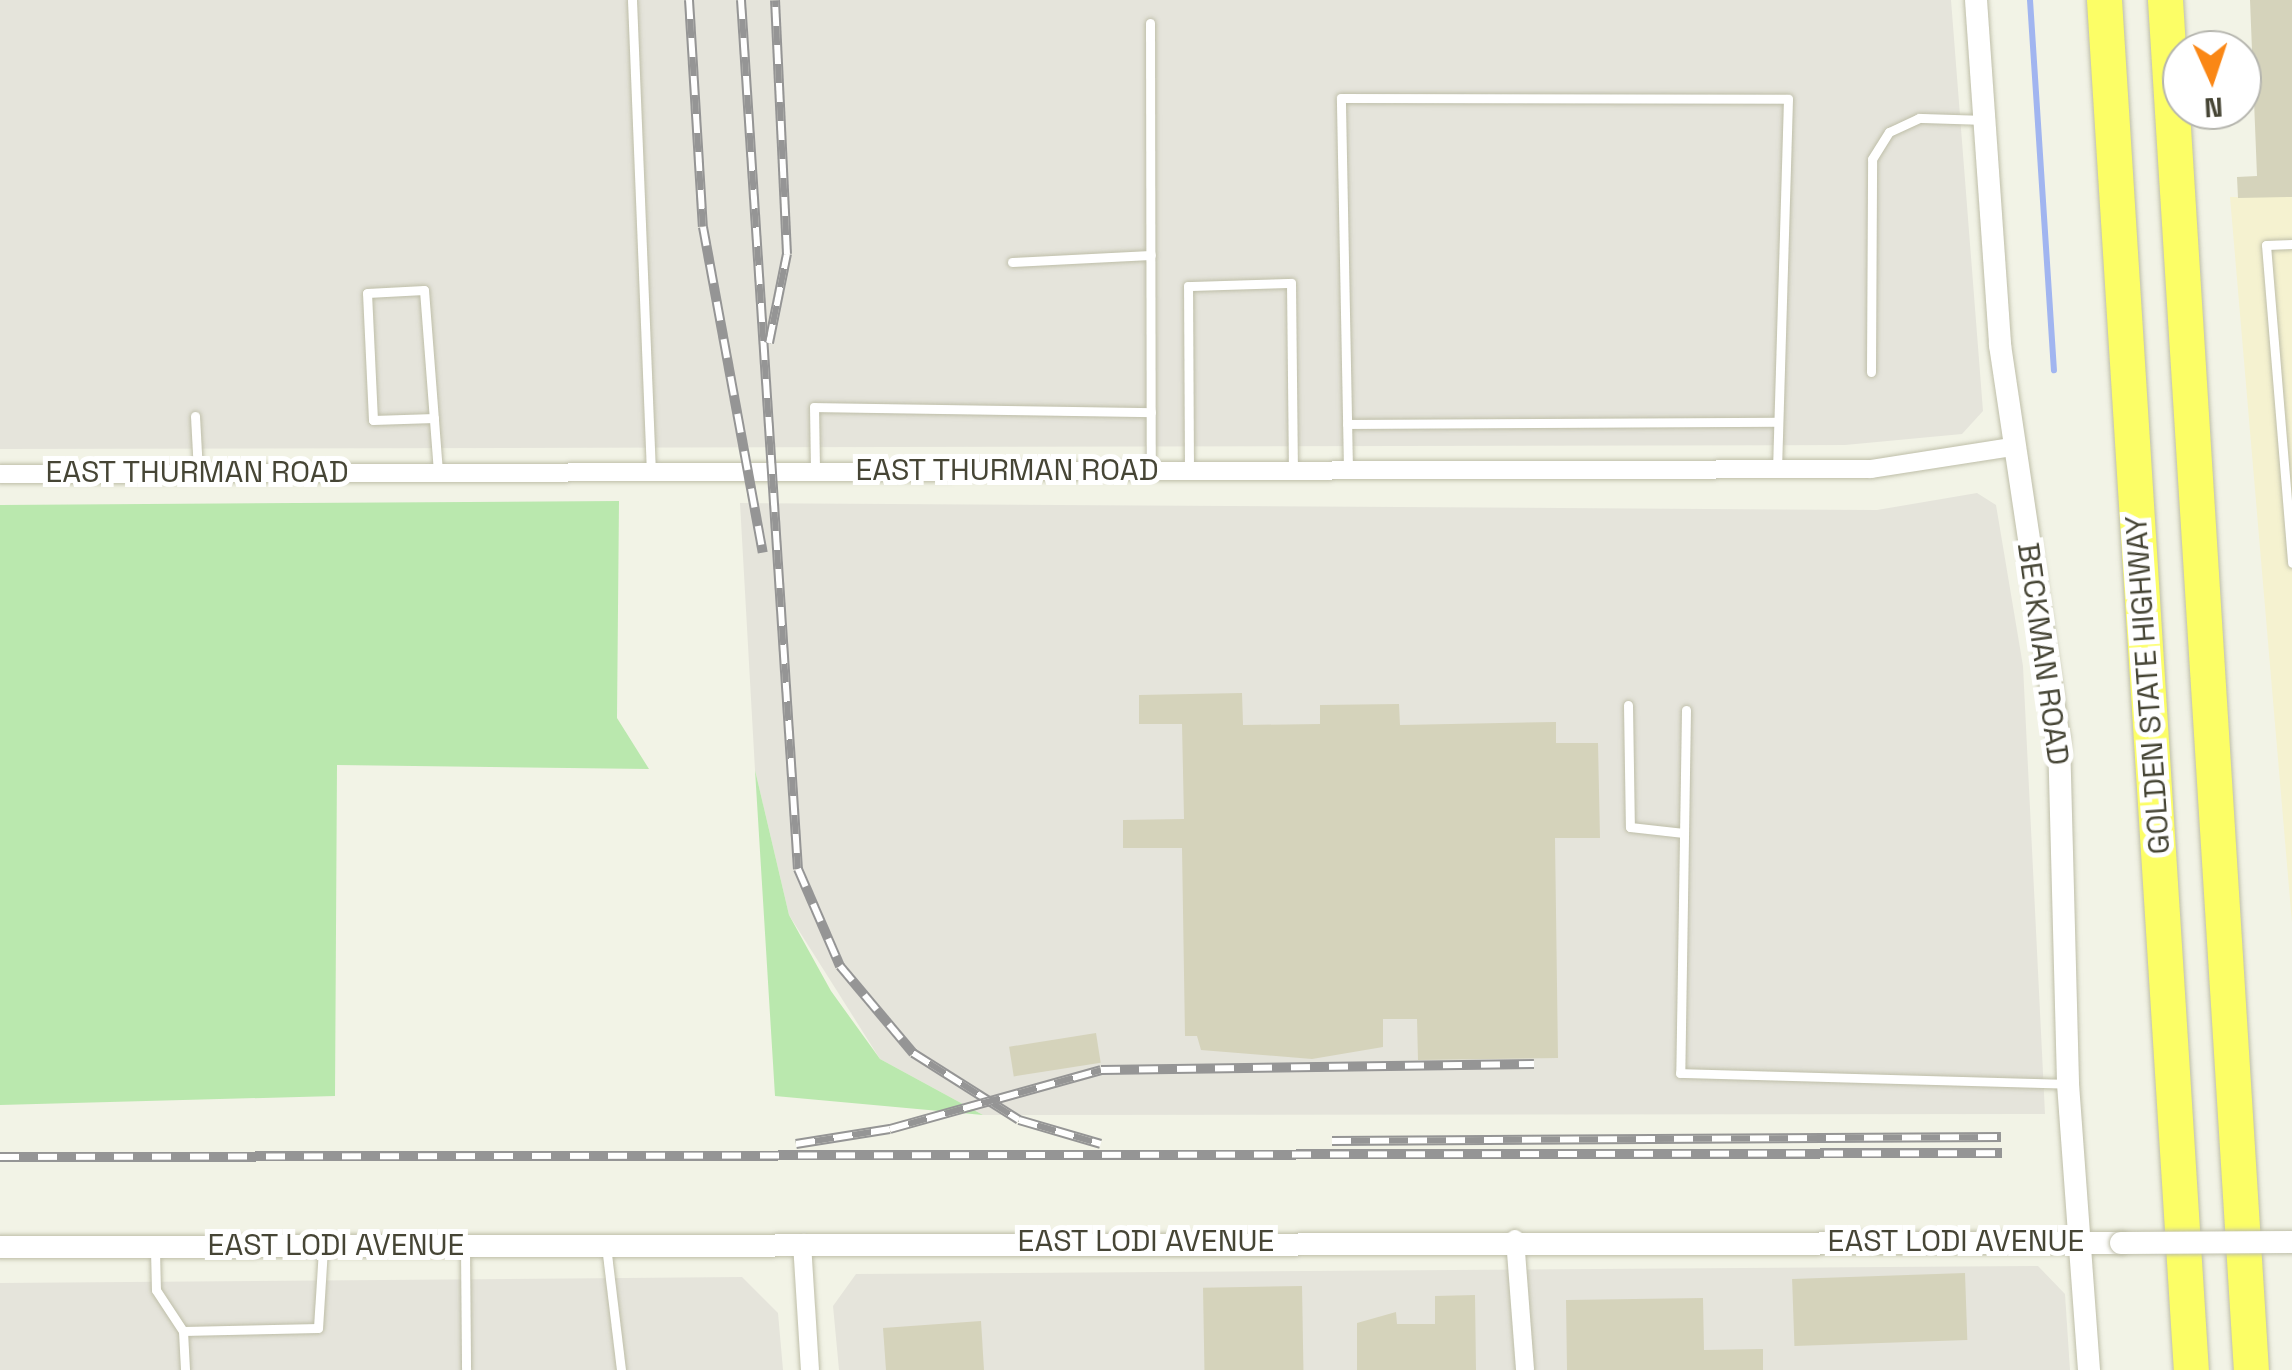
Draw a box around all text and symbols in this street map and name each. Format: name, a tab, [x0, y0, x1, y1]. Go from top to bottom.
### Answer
north arrow	[2162, 30, 2262, 130]
text: N	[2203, 89, 2224, 126]
street label: EAST THURMAN ROAD	[855, 452, 1159, 488]
street label: EAST THURMAN ROAD	[45, 454, 349, 490]
street label: GOLDEN STATE HIGHWAY	[2118, 515, 2178, 855]
street label: BECKMAN ROAD	[2010, 540, 2076, 768]
street label: EAST LODI AVENUE	[1017, 1223, 1275, 1259]
street label: EAST LODI AVENUE	[1827, 1223, 2085, 1259]
street label: EAST LODI AVENUE	[207, 1227, 465, 1263]

